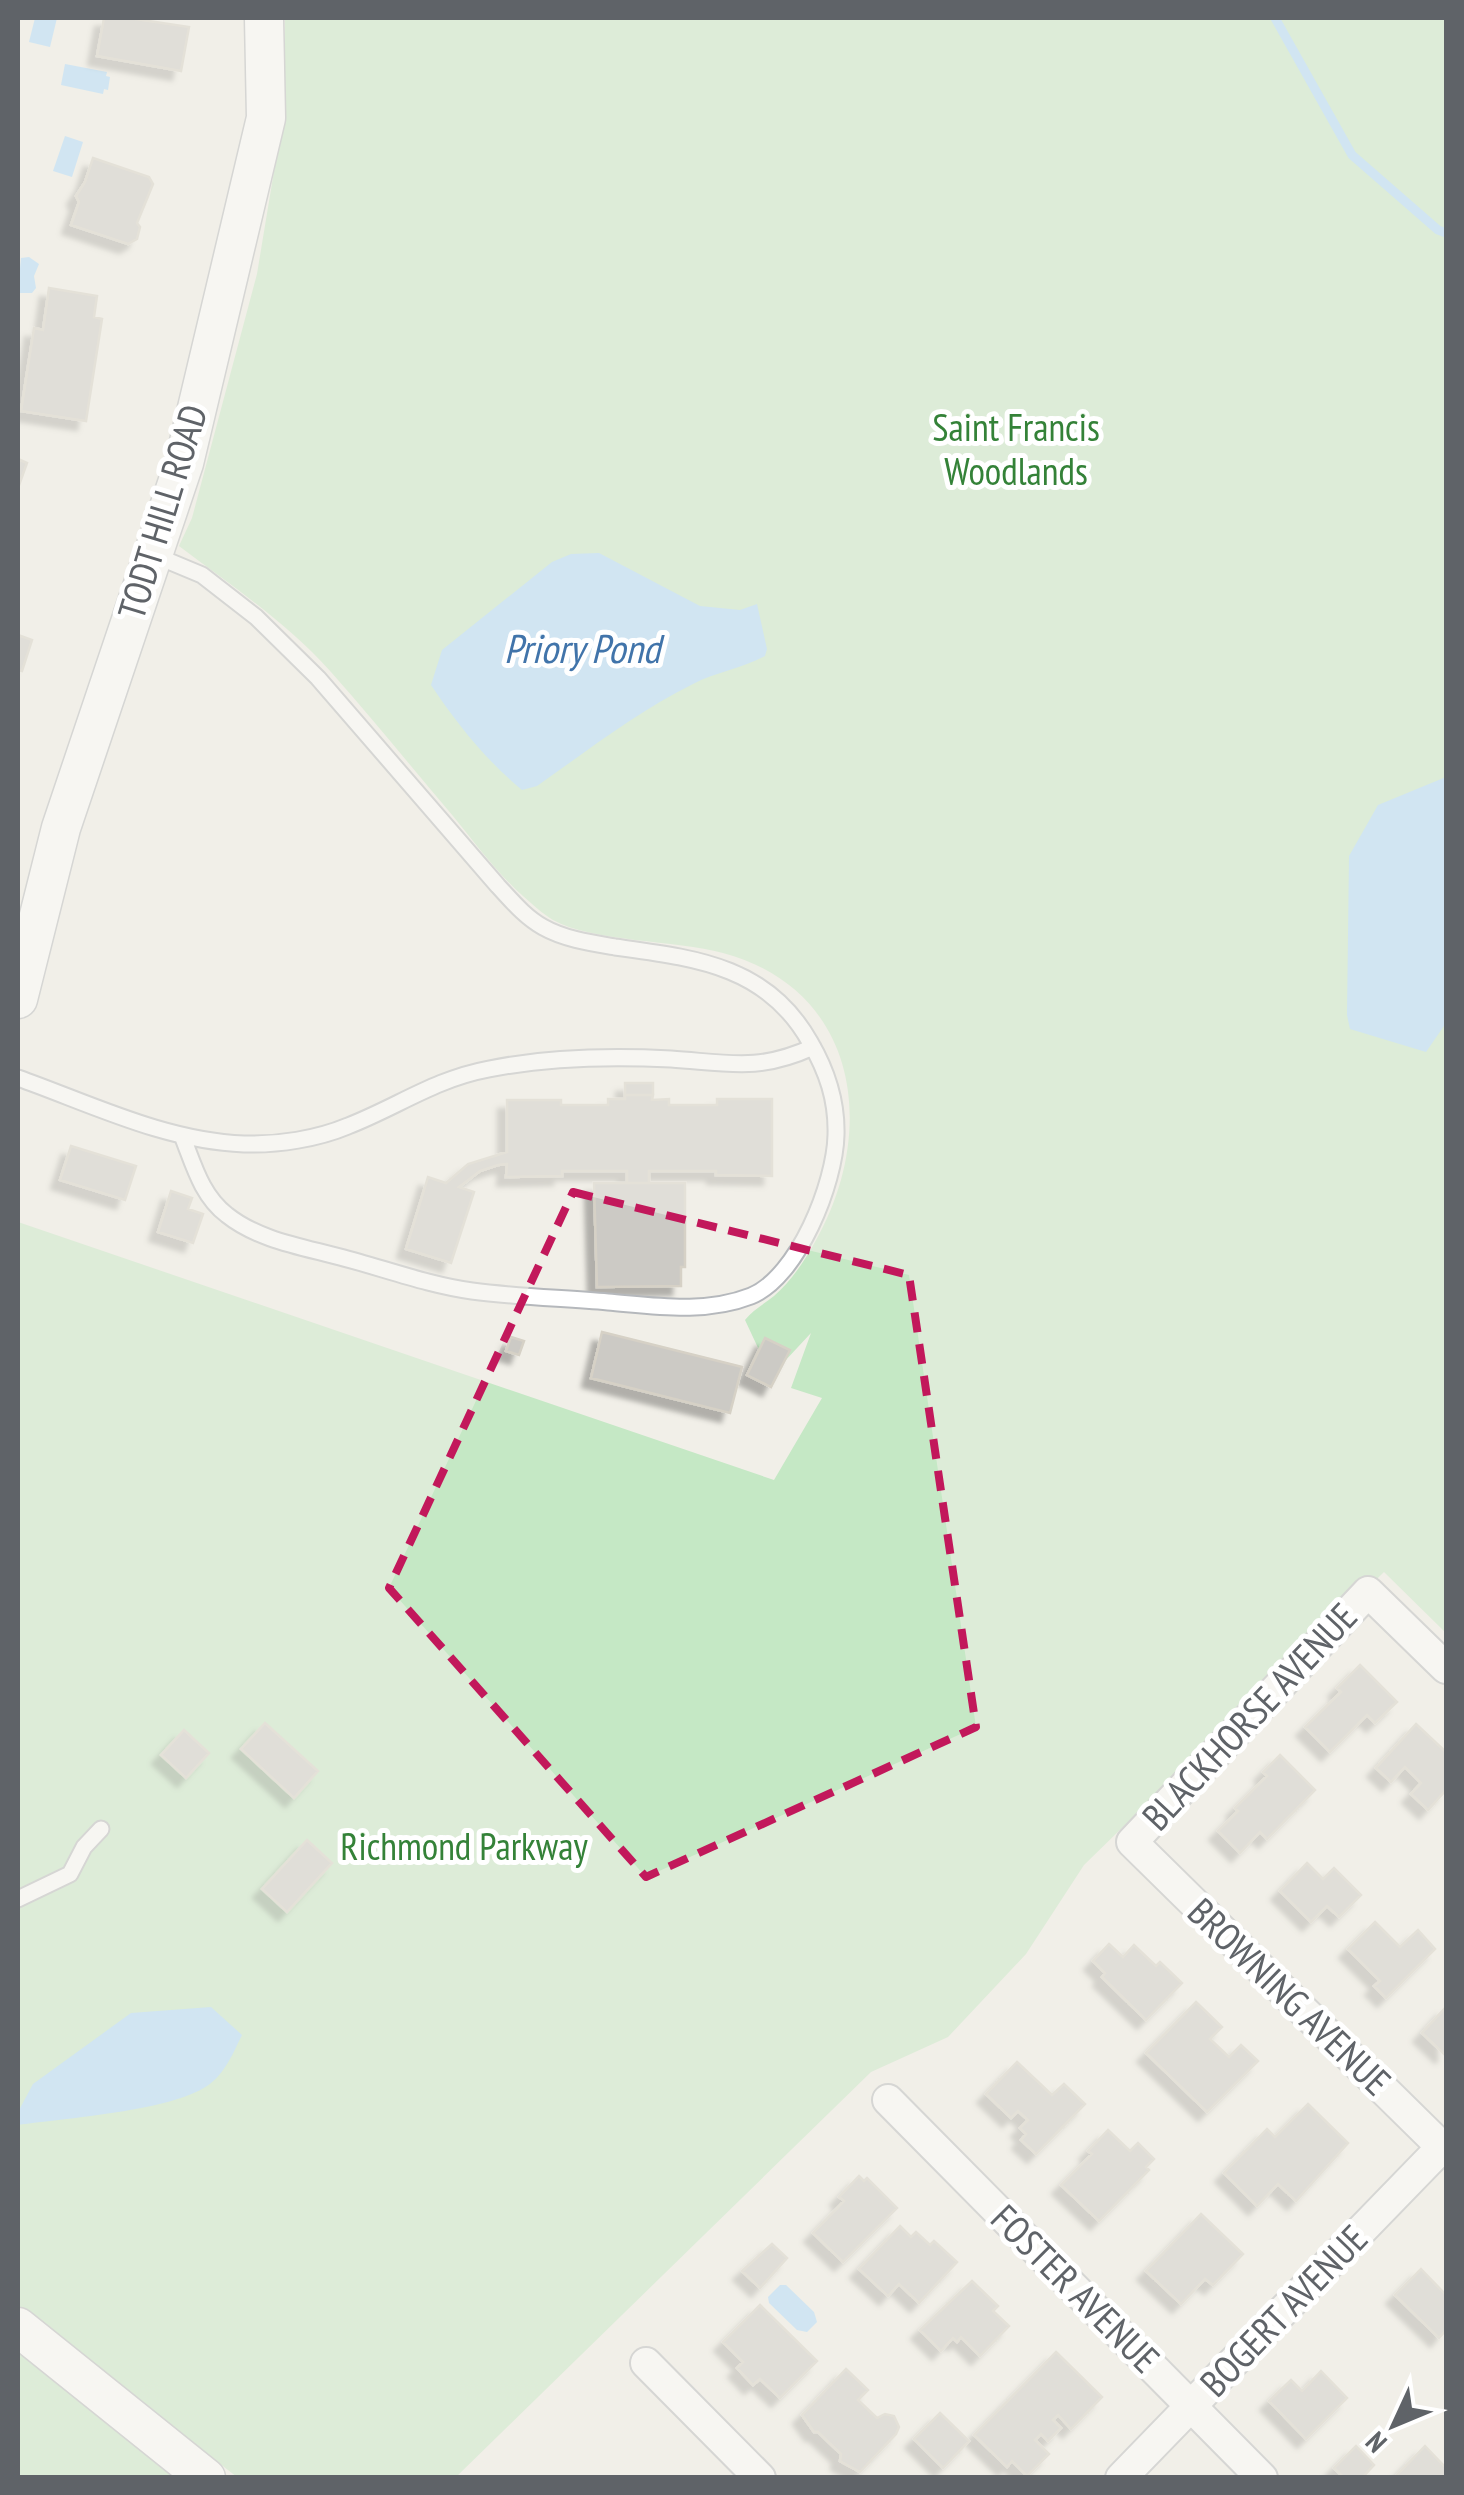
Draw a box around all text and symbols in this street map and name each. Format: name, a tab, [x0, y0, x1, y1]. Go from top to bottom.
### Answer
street label: TODT HILL ROAD	[106, 399, 217, 625]
park label: Saint Francis Woodlands	[932, 402, 1100, 495]
water label: Priory Pond	[504, 622, 665, 674]
street label: BLACKHORSE AVENUE	[1131, 1592, 1367, 1840]
park label: Richmond Parkway	[340, 1821, 588, 1870]
street label: BROWNING AVENUE	[1178, 1887, 1402, 2105]
street label: FOSTER AVENUE	[982, 2193, 1171, 2382]
street label: BOGERT AVENUE	[1189, 2214, 1377, 2406]
north arrow	[1344, 2375, 1444, 2475]
text: N	[1357, 2424, 1394, 2461]

